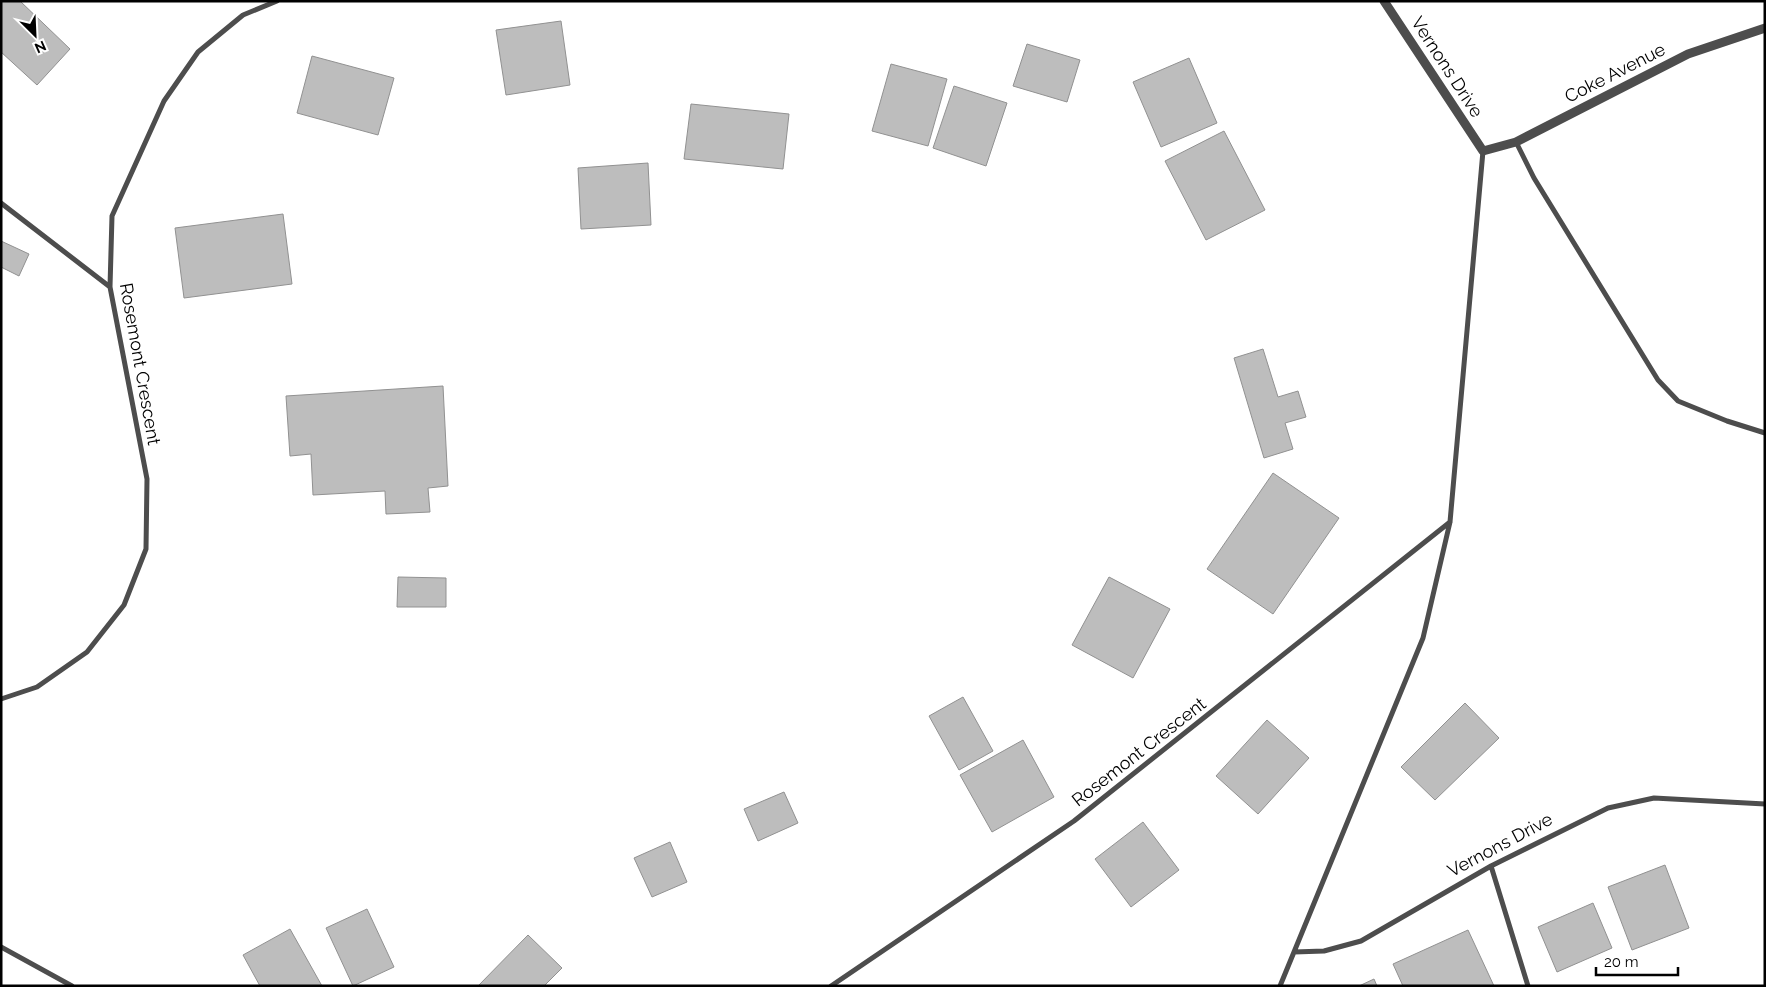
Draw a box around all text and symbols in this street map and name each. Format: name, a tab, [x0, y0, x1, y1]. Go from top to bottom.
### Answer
north arrow	[10, 10, 60, 60]
street label: Vernons Drive	[1407, 12, 1488, 121]
text: N	[32, 37, 48, 56]
street label: Coke Avenue	[1561, 38, 1669, 107]
street label: Rosemont Crescent	[116, 281, 165, 447]
street label: Rosemont Crescent	[1068, 693, 1210, 810]
street label: Vernons Drive	[1444, 808, 1556, 881]
scale bar	[1596, 944, 1678, 976]
text: 20 m	[1604, 953, 1639, 971]

